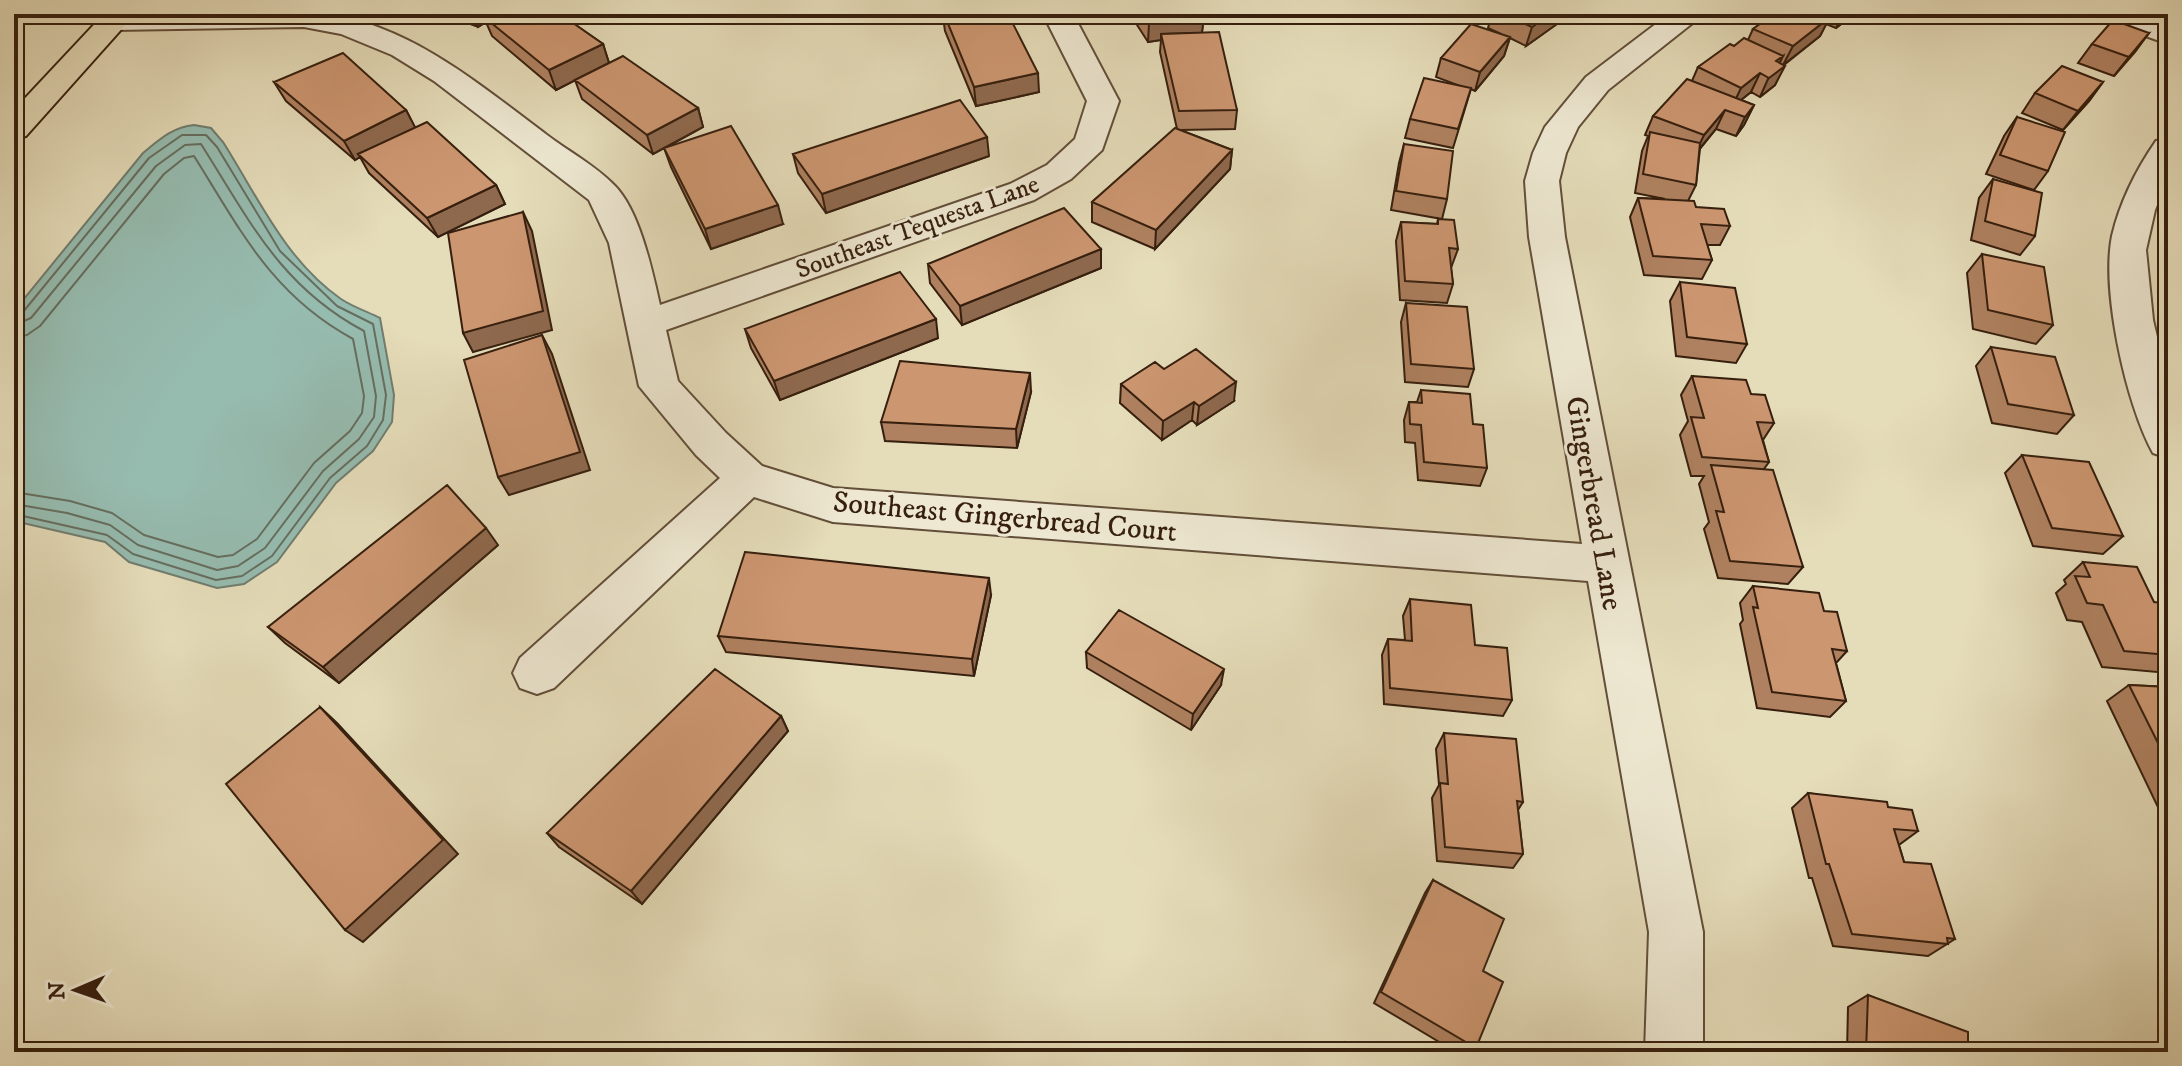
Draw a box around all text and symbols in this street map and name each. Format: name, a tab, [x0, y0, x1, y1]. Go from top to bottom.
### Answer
street label: Southeast Tequesta Lane	[791, 168, 1044, 287]
street label: Gingerbread Lane	[1556, 393, 1631, 613]
street label: Southeast Gingerbread Court	[831, 484, 1178, 551]
north arrow	[36, 950, 116, 1030]
text: N	[44, 981, 71, 1000]

